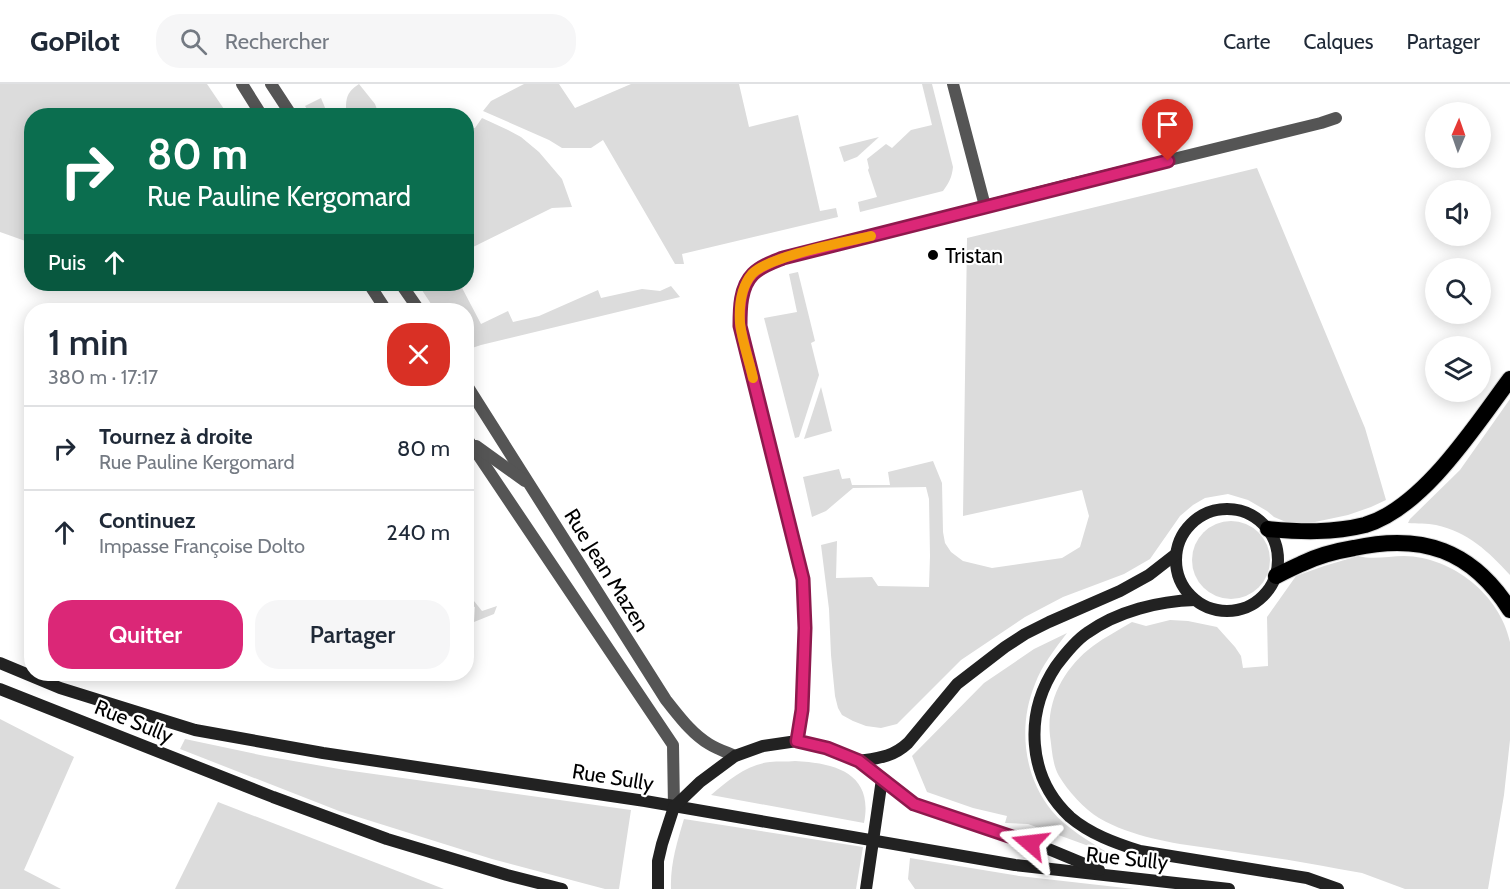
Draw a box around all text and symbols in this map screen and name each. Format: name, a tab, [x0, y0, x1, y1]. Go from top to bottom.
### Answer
search box	[156, 14, 576, 68]
text: GoPilot	[30, 24, 120, 58]
icon: search	[177, 25, 210, 58]
text: Rechercher	[225, 28, 329, 55]
text: Carte	[1223, 29, 1271, 54]
text: Calques	[1304, 29, 1374, 54]
text: Partager	[1407, 29, 1480, 54]
pin	[1142, 99, 1193, 161]
north arrow	[1425, 102, 1491, 168]
map controls	[1425, 102, 1491, 402]
icon: arrive	[1151, 108, 1184, 141]
text: 80 m	[147, 128, 248, 180]
icon: right	[48, 132, 126, 210]
text: Rue Pauline Kergomard	[147, 180, 411, 213]
button: sound	[1425, 180, 1491, 246]
place label: Tristan	[945, 243, 1003, 268]
icon: ahead	[98, 246, 131, 279]
marker: Tristan	[926, 248, 940, 262]
text: Puis	[48, 249, 86, 276]
button: search	[1425, 258, 1491, 324]
text: 1 min	[48, 320, 128, 364]
button: close	[387, 323, 450, 386]
button: layers	[1425, 336, 1491, 402]
text: 380 m · 17:17	[48, 365, 158, 389]
text: Tournez à droite	[99, 423, 253, 450]
icon: right	[48, 432, 81, 465]
text: 80 m	[397, 435, 450, 462]
text: Rue Pauline Kergomard	[99, 450, 295, 474]
street label: Rue Jean Mazen	[559, 504, 655, 636]
text: Continuez	[99, 507, 196, 534]
icon: ahead	[48, 516, 81, 549]
text: 240 m	[386, 519, 450, 546]
text: Impasse Françoise Dolto	[99, 534, 305, 558]
button: Quitter	[48, 600, 243, 669]
button: Partager	[255, 600, 450, 669]
street label: Rue Sully	[91, 694, 177, 748]
street label: Rue Sully	[570, 758, 656, 796]
position arrow	[998, 811, 1062, 875]
street label: Rue Sully	[1085, 841, 1170, 875]

